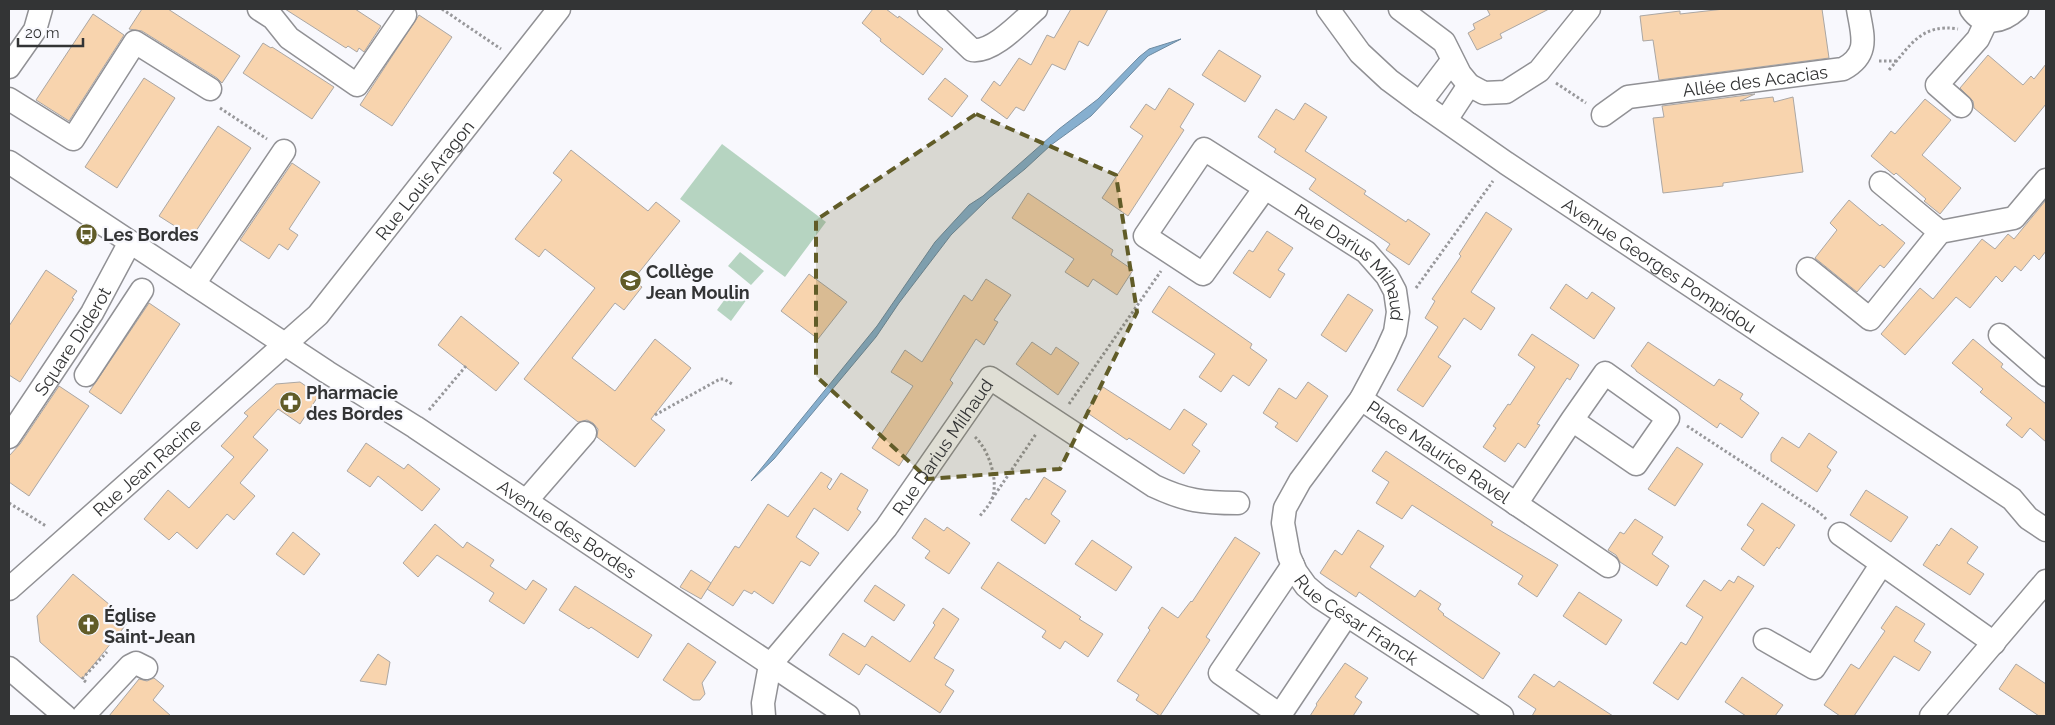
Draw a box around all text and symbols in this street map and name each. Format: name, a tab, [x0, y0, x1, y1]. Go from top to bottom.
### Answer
scale bar	[18, 15, 82, 47]
text: 20 m	[25, 24, 60, 42]
street label: Allée des Acacias	[1681, 61, 1829, 100]
street label: Rue Louis Aragon	[371, 116, 478, 244]
street label: Avenue Georges Pompidou	[1558, 193, 1761, 337]
street label: Rue Darius Milhaud	[1291, 199, 1409, 323]
bus stop icon: Les Bordes	[75, 222, 99, 246]
place label: Les Bordes	[103, 224, 199, 245]
place label: Collège Jean Moulin	[646, 261, 750, 303]
school or university icon: Collège Jean Moulin	[618, 269, 642, 293]
street label: Square Diderot	[29, 283, 115, 399]
street label: Rue Darius Milhaud	[888, 375, 997, 519]
place label: Pharmacie des Bordes	[306, 382, 403, 424]
pharmacy icon: Pharmacie des Bordes	[278, 390, 302, 414]
street label: Place Maurice Ravel	[1363, 396, 1515, 508]
street label: Rue Jean Racine	[88, 413, 205, 520]
street label: Avenue des Bordes	[494, 475, 641, 583]
street label: Rue César Franck	[1290, 570, 1423, 669]
place label: Église Saint-Jean	[104, 605, 195, 647]
church icon: Église Saint-Jean	[76, 613, 100, 637]

